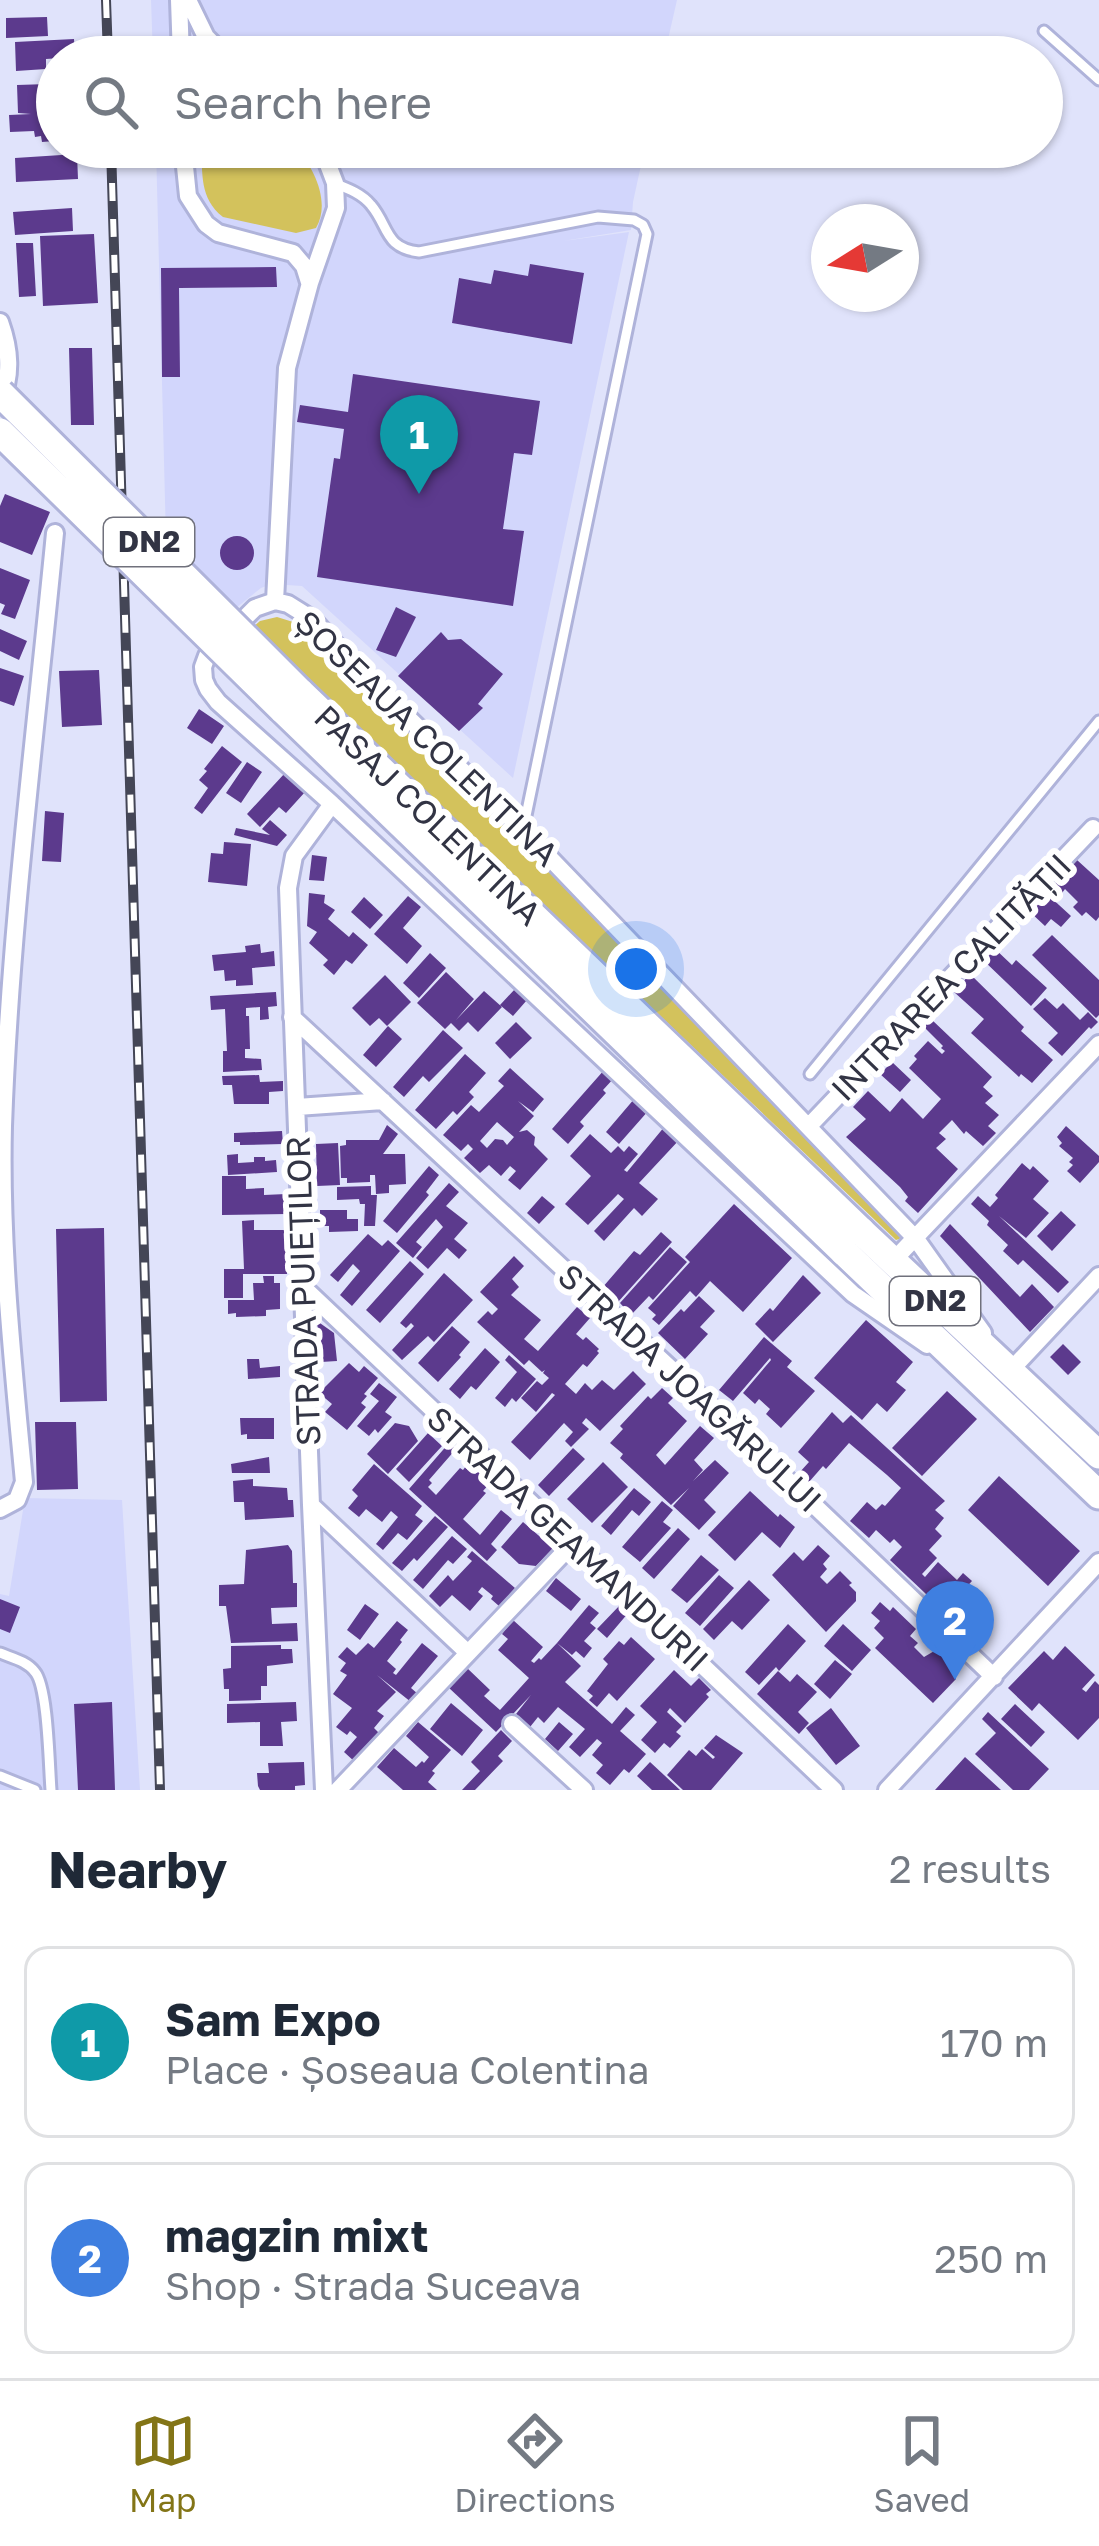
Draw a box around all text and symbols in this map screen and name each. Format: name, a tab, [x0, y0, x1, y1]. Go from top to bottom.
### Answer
search box	[36, 36, 1063, 168]
icon: search	[78, 69, 144, 135]
text: Search here	[174, 75, 432, 129]
north arrow	[811, 204, 919, 312]
pin: 1	[380, 395, 458, 494]
road number: DN2	[104, 518, 194, 566]
street label: ȘOSEAUA COLENTINA	[287, 602, 567, 874]
street label: PASAJ COLENTINA	[307, 697, 550, 933]
street label: INTRAREA CALITĂȚII	[823, 845, 1079, 1109]
your location	[606, 939, 666, 999]
street label: STRADA PUIEȚILOR	[278, 1135, 328, 1447]
street label: STRADA JOAGĂRULUI	[551, 1256, 830, 1520]
road number: DN2	[890, 1277, 980, 1325]
street label: STRADA GEAMANDURII	[420, 1398, 717, 1679]
pin: 2	[916, 1581, 994, 1680]
text: Nearby	[48, 1838, 227, 1899]
text: 2 results	[889, 1845, 1051, 1892]
text: Sam Expo	[165, 1992, 381, 2046]
text: 1	[80, 2019, 100, 2066]
text: 170 m	[940, 2019, 1048, 2066]
text: Place · Șoseaua Colentina	[165, 2046, 650, 2093]
text: magzin mixt	[165, 2208, 428, 2262]
text: 2	[78, 2235, 102, 2282]
text: 250 m	[934, 2235, 1048, 2282]
text: Shop · Strada Suceava	[165, 2262, 581, 2309]
tab: Map	[129, 2408, 196, 2519]
tab: Directions	[454, 2408, 616, 2519]
tab: Saved	[874, 2408, 970, 2519]

